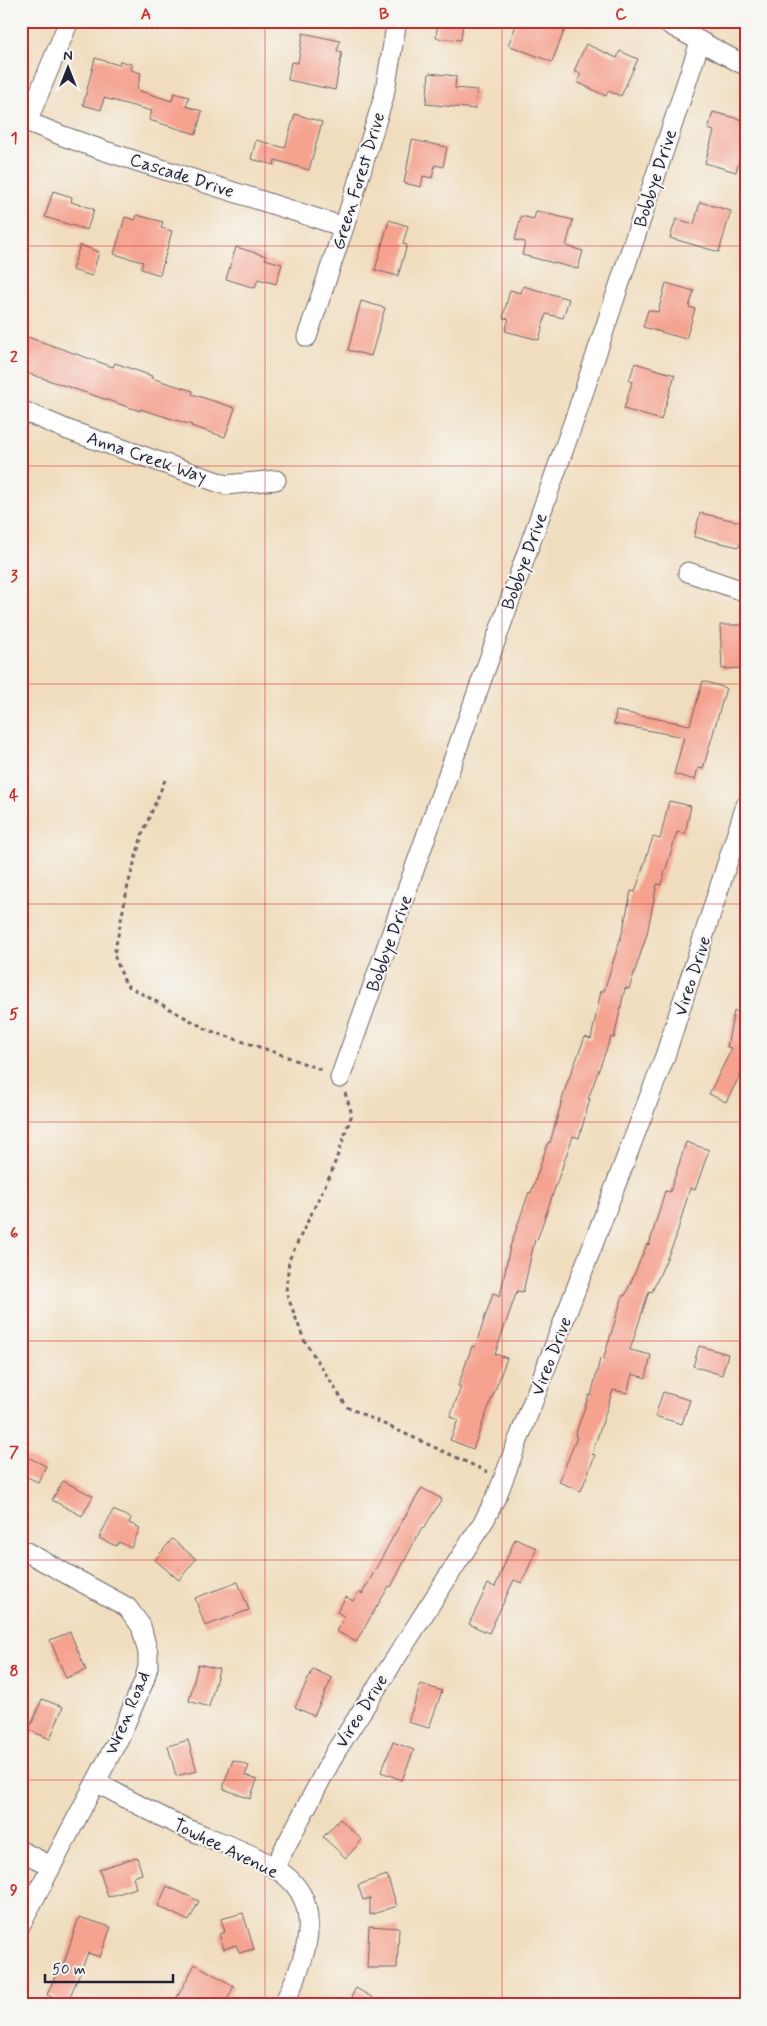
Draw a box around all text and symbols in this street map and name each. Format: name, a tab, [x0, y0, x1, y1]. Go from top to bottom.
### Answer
text: A	[141, 4, 151, 25]
text: B	[379, 4, 389, 25]
text: C	[615, 4, 627, 25]
north arrow	[42, 42, 92, 92]
text: N	[63, 47, 73, 65]
street label: Green Forest Drive	[327, 110, 391, 253]
street label: Bobbye Drive	[629, 126, 683, 230]
text: 1	[10, 128, 18, 149]
street label: Cascade Drive	[127, 148, 237, 204]
text: 2	[10, 347, 18, 368]
street label: Anna Creek Way	[84, 426, 210, 490]
street label: Bobbye Drive	[496, 509, 554, 613]
text: 3	[10, 566, 18, 587]
text: 4	[9, 785, 19, 806]
street label: Bobbye Drive	[361, 891, 419, 995]
street label: Vireo Drive	[669, 933, 717, 1019]
text: 5	[9, 1004, 19, 1025]
text: 6	[10, 1223, 18, 1244]
street label: Vireo Drive	[526, 1313, 578, 1399]
text: 7	[9, 1442, 19, 1463]
text: 8	[9, 1661, 19, 1682]
street label: Wren Road	[100, 1668, 156, 1759]
street label: Vireo Drive	[330, 1670, 394, 1753]
street label: Towhee Avenue	[169, 1813, 282, 1885]
text: 9	[10, 1880, 18, 1901]
scale bar	[45, 1951, 172, 1983]
text: 50 m	[52, 1960, 86, 1980]

